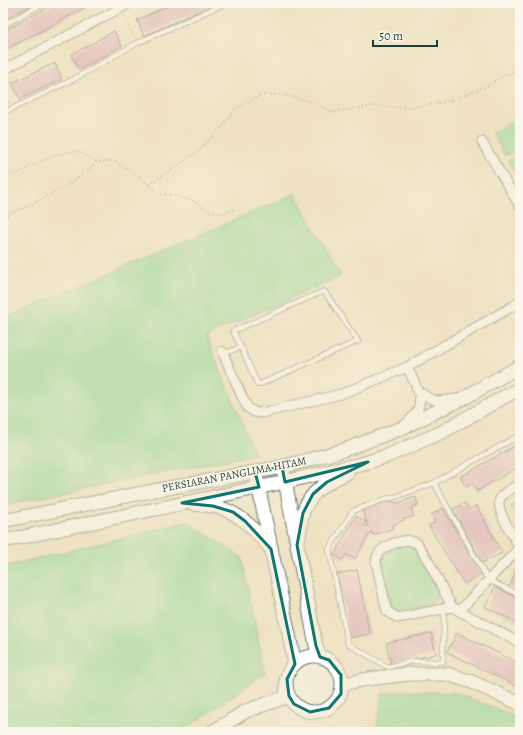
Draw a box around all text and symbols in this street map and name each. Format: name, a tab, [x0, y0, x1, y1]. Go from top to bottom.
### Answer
scale bar	[373, 22, 437, 48]
text: 50 m	[379, 28, 403, 44]
street label: PERSIARAN PANGLIMA HITAM	[161, 453, 308, 496]

